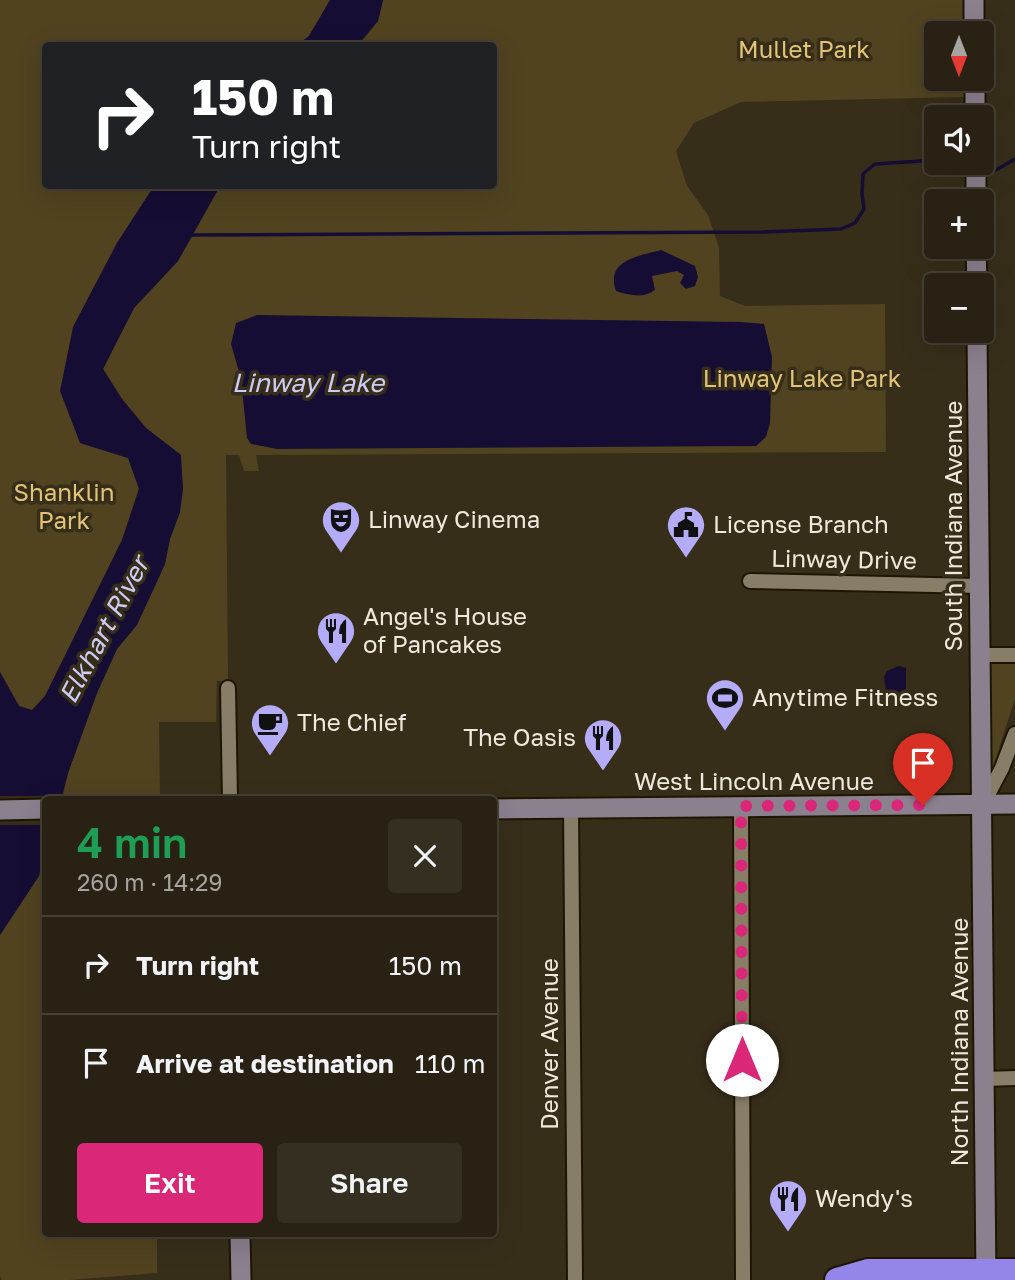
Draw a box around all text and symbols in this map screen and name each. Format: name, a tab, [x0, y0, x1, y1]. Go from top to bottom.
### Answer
north arrow	[924, 21, 994, 91]
map controls	[924, 21, 994, 343]
park label: Mullet Park	[738, 34, 870, 63]
text: 150 m	[192, 67, 334, 126]
icon: right	[77, 70, 168, 161]
button: sound	[924, 105, 994, 175]
text: Turn right	[192, 127, 341, 165]
button: +	[924, 189, 994, 259]
button: −	[924, 273, 994, 343]
park label: Linway Lake Park	[703, 363, 901, 392]
water label: Linway Lake	[232, 367, 386, 398]
street label: South Indiana Avenue	[938, 401, 967, 651]
park label: Shanklin Park	[14, 477, 114, 534]
theatre icon: Linway Cinema	[320, 499, 362, 554]
place label: Linway Cinema	[368, 504, 540, 533]
public building icon: License Branch	[665, 504, 707, 559]
place label: License Branch	[713, 509, 889, 538]
street label: Linway Drive	[771, 543, 917, 574]
water label: Elkhart River	[52, 548, 157, 708]
place label: Angel's House of Pancakes	[363, 601, 527, 658]
restaurant icon: Angel's House of Pancakes	[315, 610, 357, 665]
sports icon: Anytime Fitness	[704, 677, 746, 732]
place label: Anytime Fitness	[752, 682, 938, 711]
cafe icon: The Chief	[249, 702, 291, 757]
place label: The Chief	[297, 707, 407, 736]
restaurant icon: The Oasis	[582, 717, 624, 772]
place label: The Oasis	[463, 722, 576, 751]
pin	[893, 733, 953, 805]
icon: arrive	[904, 744, 942, 782]
street label: West Lincoln Avenue	[634, 766, 874, 795]
text: 4 min	[77, 817, 187, 867]
button: close	[388, 819, 462, 893]
text: 260 m · 14:29	[77, 868, 222, 896]
street label: North Indiana Avenue	[944, 918, 973, 1166]
icon: right	[77, 946, 115, 984]
text: Turn right	[136, 950, 259, 981]
text: 150 m	[389, 950, 462, 981]
street label: Denver Avenue	[534, 958, 563, 1130]
position arrow	[705, 1023, 779, 1097]
icon: arrive	[77, 1044, 115, 1082]
text: Arrive at destination	[136, 1048, 394, 1079]
text: 110 m	[415, 1048, 486, 1079]
button: Exit	[77, 1143, 263, 1223]
button: Share	[277, 1143, 462, 1223]
restaurant icon: Wendy's	[767, 1178, 809, 1233]
place label: Wendy's	[815, 1183, 913, 1212]

